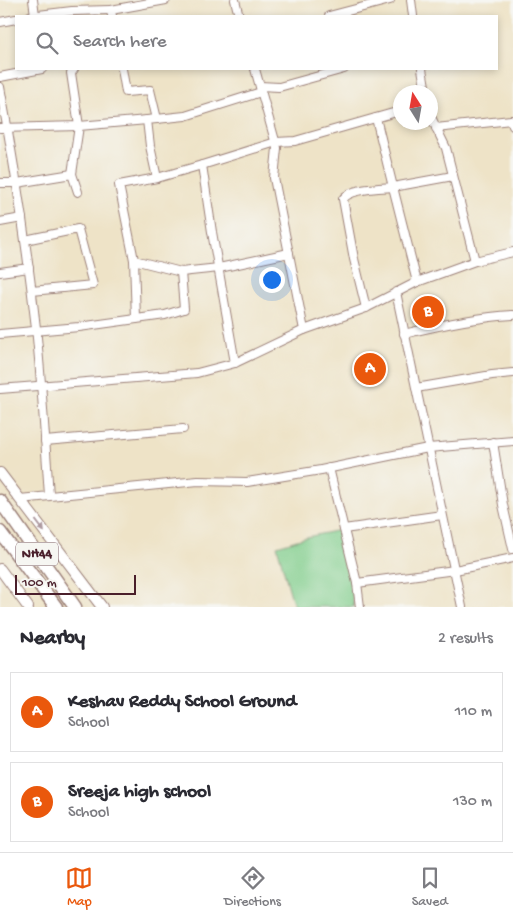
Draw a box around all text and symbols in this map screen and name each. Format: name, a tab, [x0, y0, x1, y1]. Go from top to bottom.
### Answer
search box	[15, 15, 498, 70]
icon: search	[33, 29, 61, 57]
text: Search here	[73, 31, 167, 54]
north arrow	[393, 85, 438, 130]
your location	[259, 267, 285, 293]
pin: B	[412, 293, 444, 331]
pin: A	[354, 350, 386, 388]
one-way arrow	[35, 519, 46, 532]
road number: NH44	[16, 542, 58, 566]
scale bar	[15, 572, 136, 595]
text: 100 m	[22, 575, 57, 592]
text: Nearby	[20, 627, 85, 652]
text: 2 results	[438, 630, 493, 649]
text: Keshav Reddy School Ground	[68, 691, 296, 714]
text: A	[32, 703, 42, 722]
text: 110 m	[455, 703, 492, 722]
text: School	[68, 714, 110, 733]
text: Sreeja high school	[68, 781, 211, 804]
text: B	[33, 793, 41, 812]
text: 130 m	[453, 793, 492, 812]
text: School	[68, 804, 110, 823]
tab: Map	[65, 864, 93, 911]
tab: Directions	[224, 864, 281, 911]
tab: Saved	[412, 864, 448, 911]

